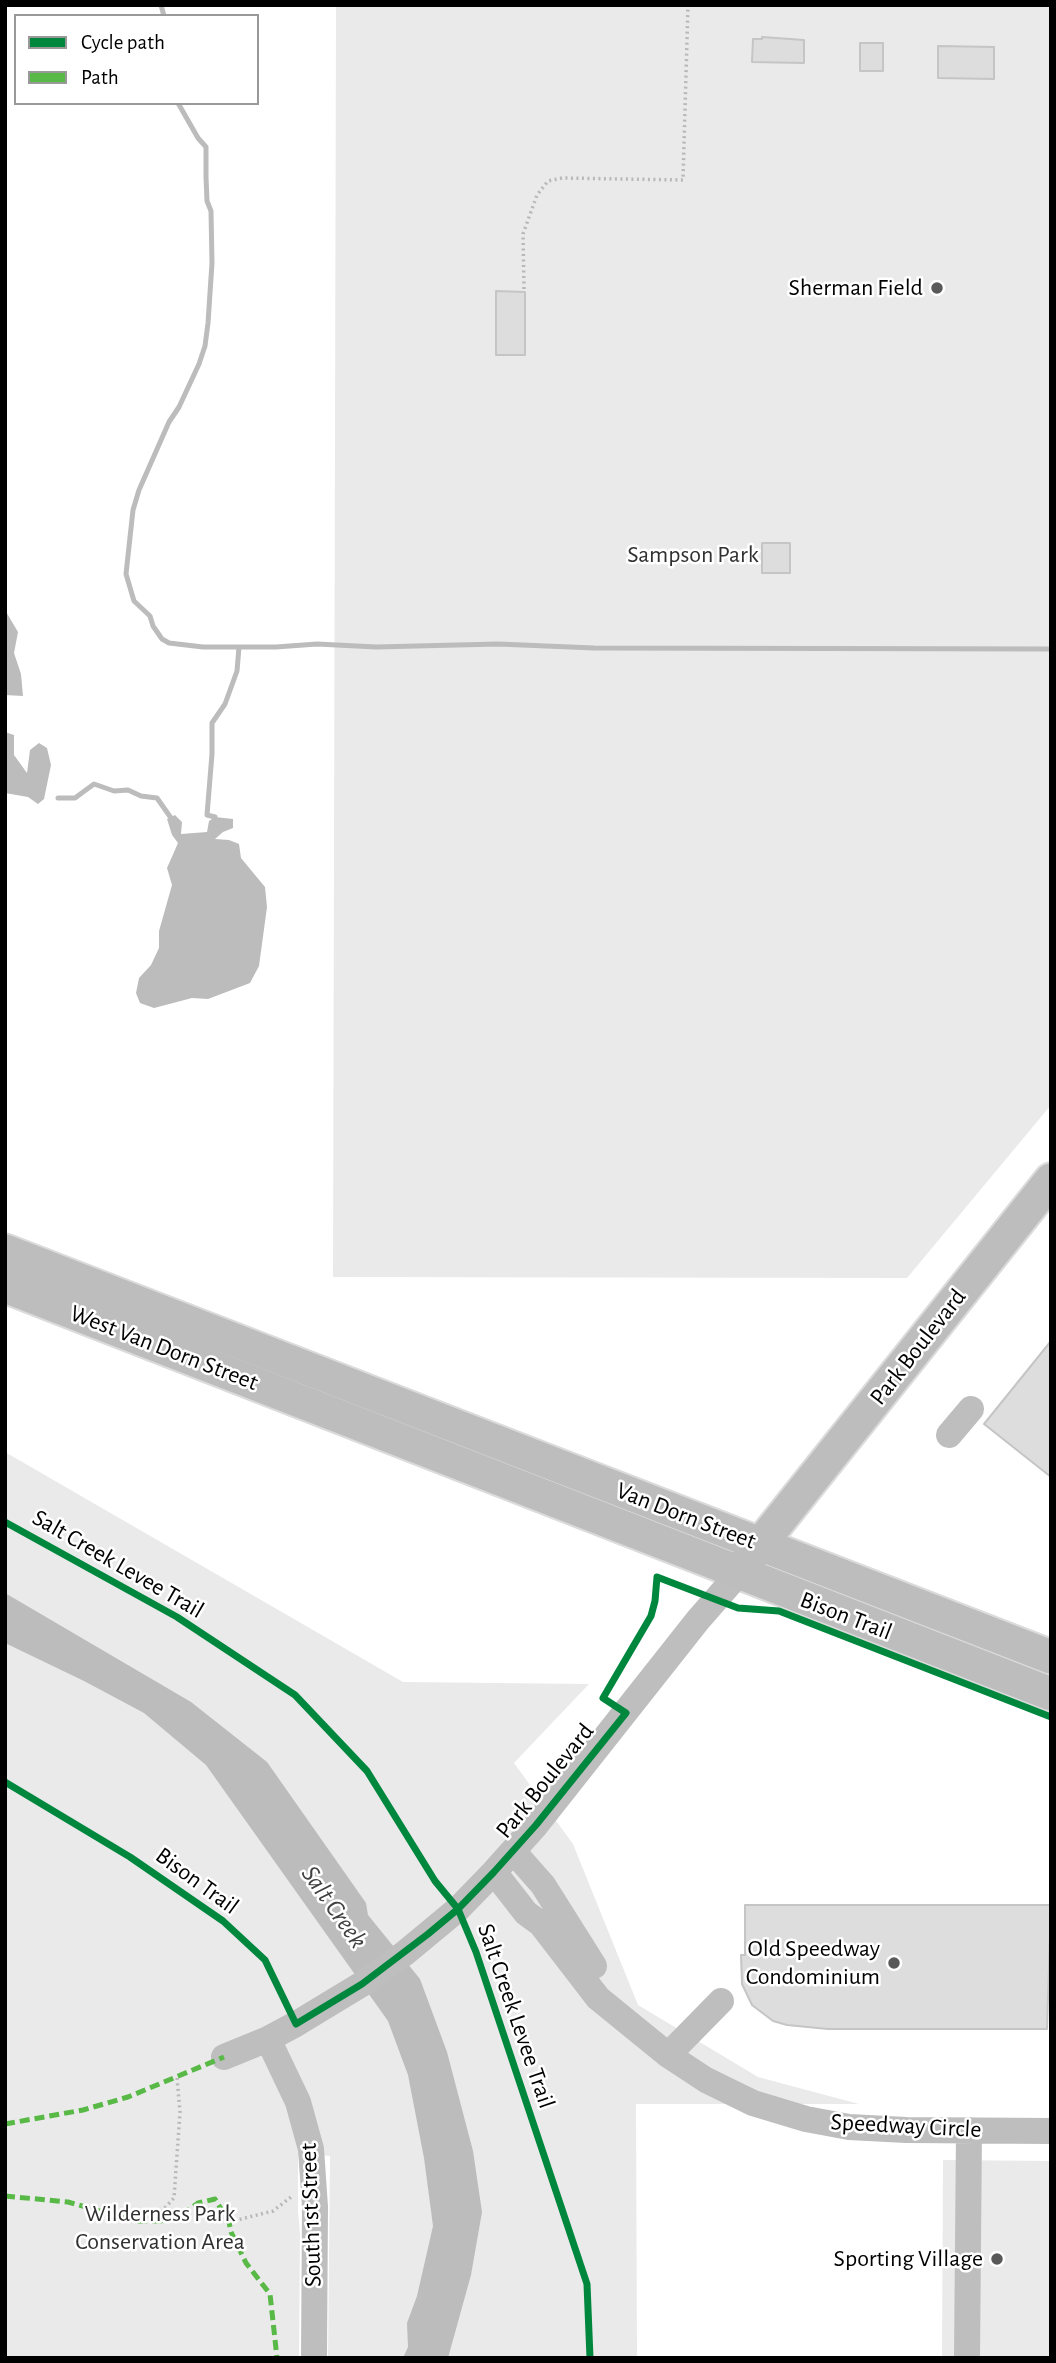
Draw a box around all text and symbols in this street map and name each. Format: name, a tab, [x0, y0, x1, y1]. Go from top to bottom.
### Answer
legend	[14, 14, 259, 105]
text: Cycle path	[81, 32, 165, 53]
text: Path	[81, 67, 119, 88]
place label: Sherman Field	[789, 274, 923, 302]
marker: Sherman Field	[929, 280, 945, 296]
park label: Sampson Park	[627, 541, 759, 569]
street label: Park Boulevard	[864, 1283, 972, 1411]
street label: West Van Dorn Street	[66, 1299, 262, 1397]
street label: Van Dorn Street	[612, 1476, 760, 1556]
street label: Salt Creek Levee Trail	[27, 1503, 209, 1625]
street label: Bison Trail	[796, 1585, 896, 1647]
street label: Park Boulevard	[490, 1718, 600, 1844]
street label: Bison Trail	[150, 1841, 244, 1921]
water label: Salt Creek	[294, 1860, 374, 1954]
street label: Salt Creek Levee Trail	[471, 1920, 561, 2112]
place label: Old Speedway Condominium	[746, 1935, 880, 1991]
marker: Old Speedway Condominium	[886, 1955, 902, 1971]
street label: Speedway Circle	[830, 2108, 982, 2144]
street label: South 1st Street	[294, 2142, 328, 2288]
park label: Wilderness Park Conservation Area	[75, 2200, 245, 2256]
place label: Sporting Village	[834, 2245, 983, 2273]
marker: Sporting Village	[989, 2251, 1005, 2267]

